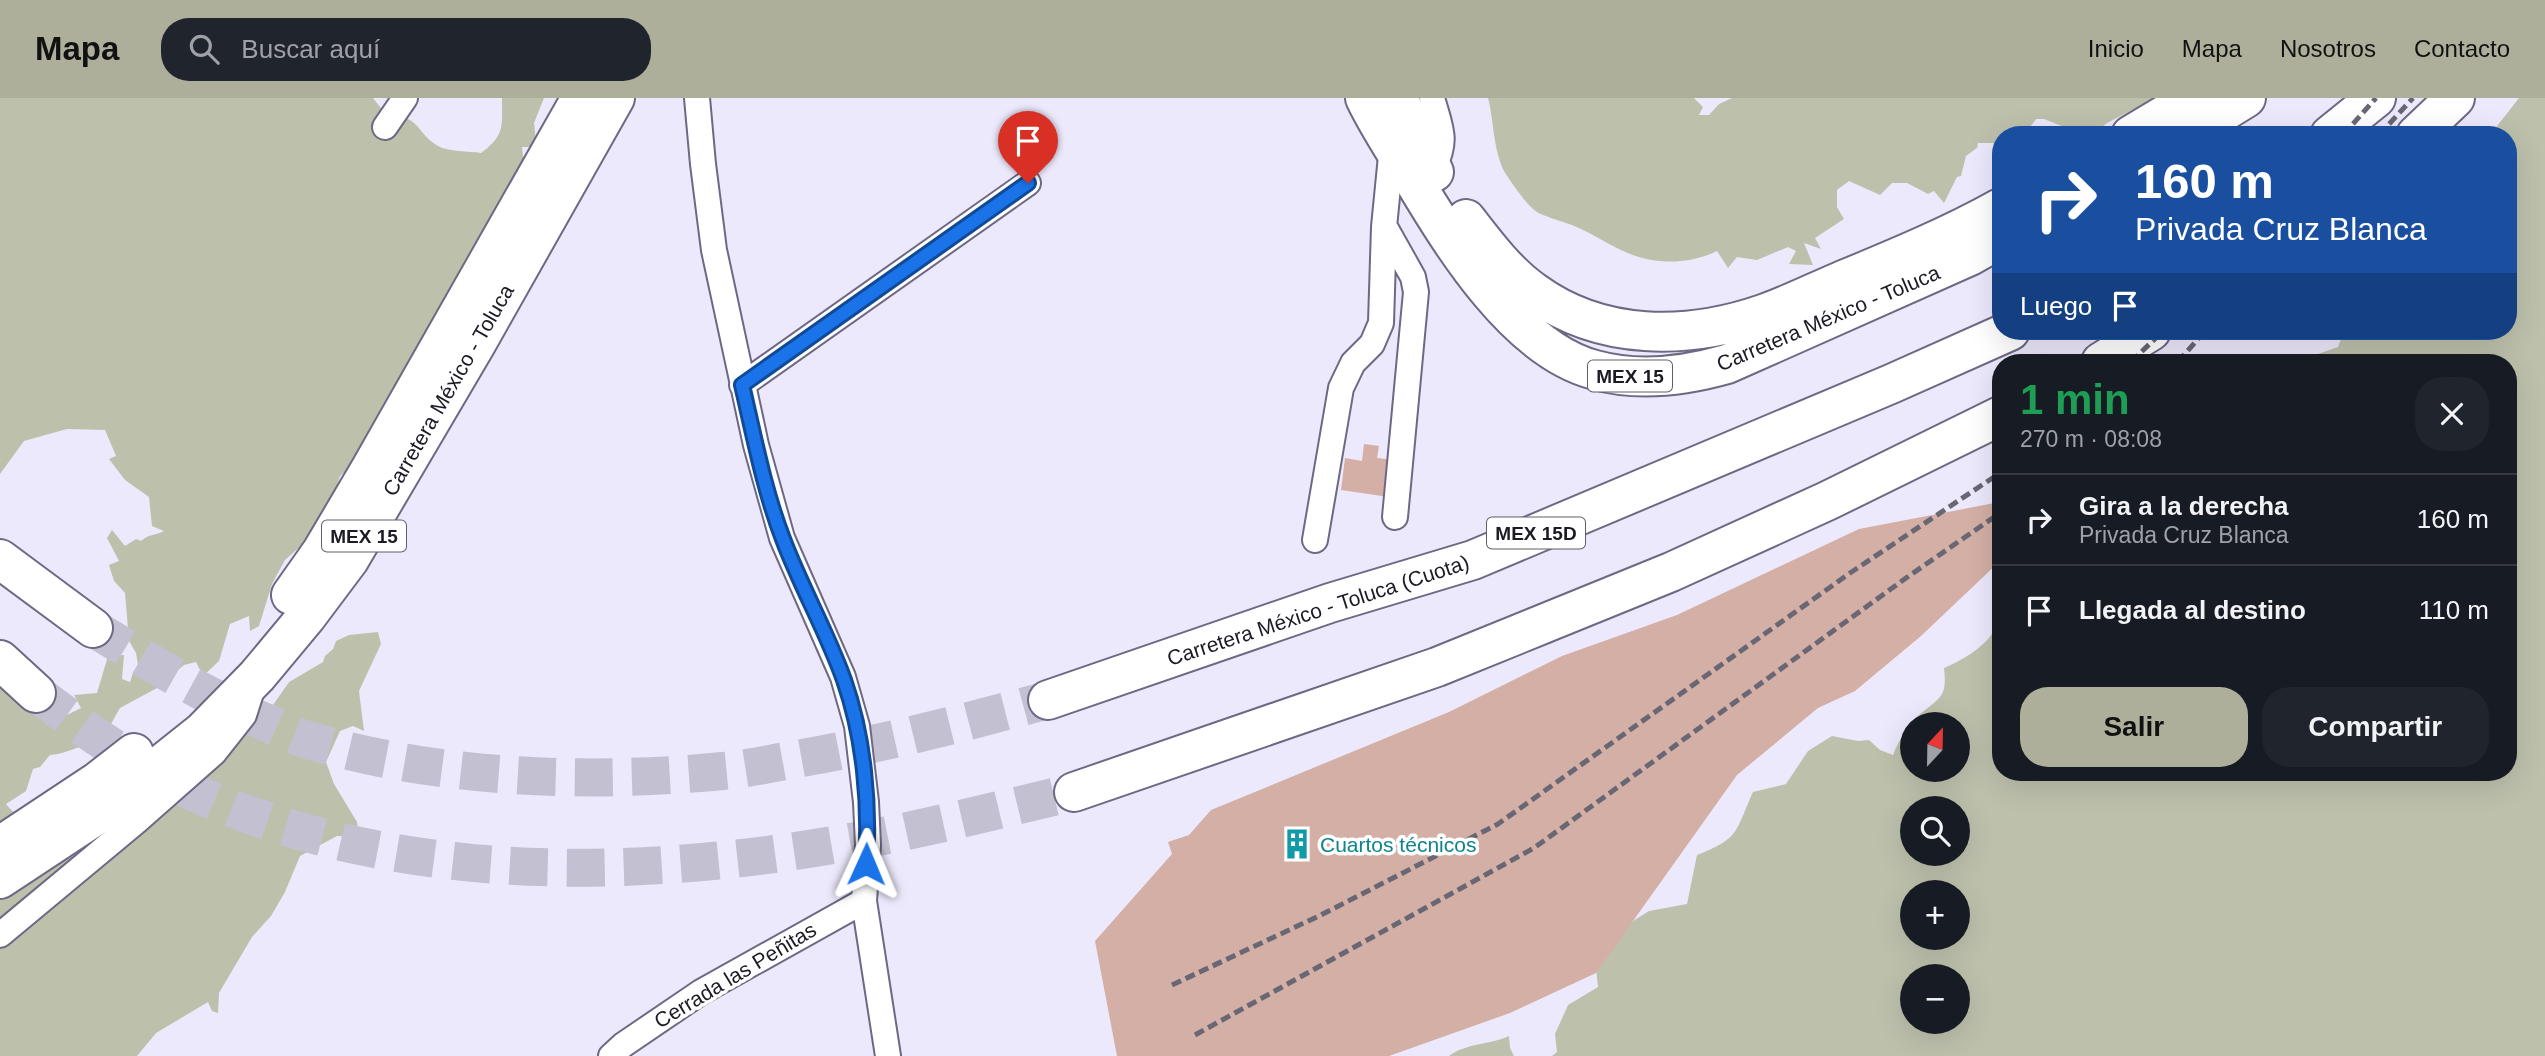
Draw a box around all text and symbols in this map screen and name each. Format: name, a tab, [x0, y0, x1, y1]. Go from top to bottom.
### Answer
search box	[161, 18, 651, 81]
text: Mapa	[35, 30, 119, 67]
icon: search	[185, 30, 223, 68]
text: Buscar aquí	[241, 34, 380, 64]
text: Inicio	[2088, 35, 2144, 62]
text: Mapa	[2182, 35, 2242, 62]
text: Nosotros	[2280, 35, 2376, 62]
text: Contacto	[2414, 35, 2510, 62]
pin	[998, 111, 1058, 183]
icon: arrive	[1009, 122, 1047, 160]
icon: right	[2020, 154, 2111, 245]
text: 160 m	[2135, 154, 2274, 208]
text: Privada Cruz Blanca	[2135, 211, 2427, 247]
street label: Carretera México - Toluca	[1713, 260, 1943, 375]
street label: Carretera México - Toluca	[378, 280, 518, 500]
icon: arrive	[2106, 287, 2144, 325]
text: Luego	[2020, 291, 2092, 321]
road number: MEX 15	[1588, 360, 1672, 392]
text: 1 min	[2020, 376, 2130, 423]
button: close	[2415, 377, 2489, 451]
text: 270 m · 08:08	[2020, 426, 2162, 452]
text: Gira a la derecha	[2079, 491, 2289, 521]
icon: right	[2020, 501, 2058, 539]
text: 160 m	[2417, 504, 2489, 534]
road number: MEX 15D	[1487, 518, 1585, 548]
road number: MEX 15	[322, 520, 406, 551]
text: Privada Cruz Blanca	[2079, 522, 2289, 548]
street label: Carretera México - Toluca (Cuota)	[1164, 550, 1472, 670]
icon: arrive	[2020, 592, 2058, 630]
text: Llegada al destino	[2079, 595, 2306, 625]
text: 110 m	[2419, 595, 2489, 625]
button: Salir	[2020, 687, 2248, 767]
button: Compartir	[2262, 687, 2489, 767]
north arrow	[1900, 712, 1970, 782]
map controls	[1900, 712, 1970, 1034]
button: search	[1900, 796, 1970, 866]
position arrow	[829, 827, 903, 901]
building icon: Cuartos técnicos	[1280, 827, 1314, 861]
place label: Cuartos técnicos	[1320, 833, 1476, 856]
button: +	[1900, 880, 1970, 950]
street label: Cerrada las Peñitas	[650, 918, 820, 1032]
button: −	[1900, 964, 1970, 1034]

